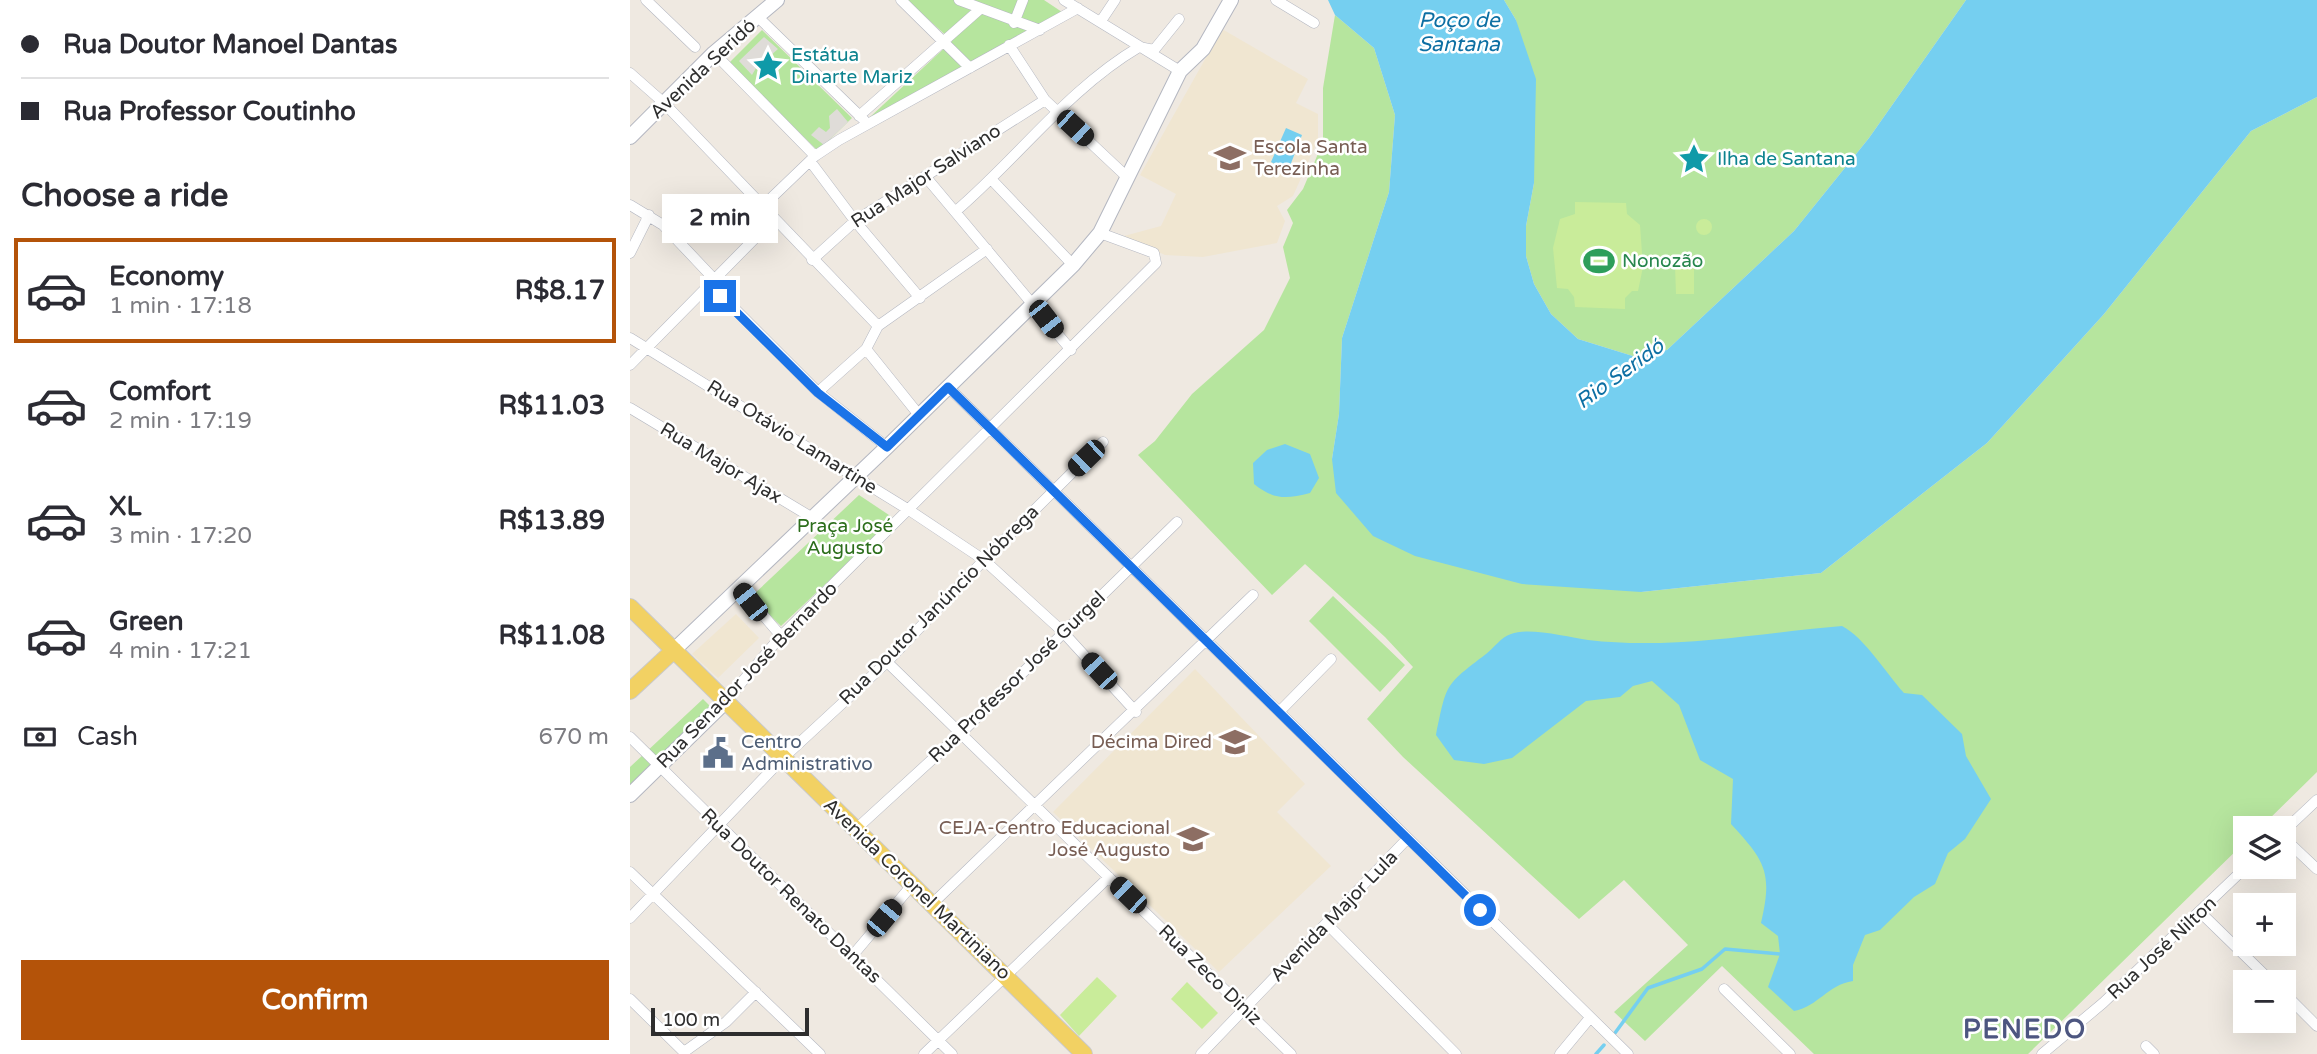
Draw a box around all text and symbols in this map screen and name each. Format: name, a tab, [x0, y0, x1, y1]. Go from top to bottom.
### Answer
water label: Poço de Santana	[1418, 8, 1501, 57]
street label: Avenida Seridó	[646, 15, 760, 123]
text: Rua Doutor Manoel Dantas	[63, 29, 397, 60]
place label: Estátua Dinarte Mariz	[791, 44, 913, 88]
place icon: Estátua Dinarte Mariz	[751, 49, 785, 83]
text: Rua Professor Coutinho	[63, 96, 356, 127]
car	[1053, 106, 1098, 150]
street label: Rua Major Salviano	[847, 119, 1005, 233]
place label: Escola Santa Terezinha	[1253, 136, 1368, 180]
school or university icon: Escola Santa Terezinha	[1213, 141, 1247, 175]
place icon: Ilha de Santana	[1677, 142, 1711, 176]
place label: Ilha de Santana	[1717, 148, 1856, 170]
text: Choose a ride	[21, 177, 228, 215]
callout: 2 min	[662, 194, 778, 244]
text: 2 min	[689, 204, 751, 232]
sports icon: Nonozão	[1582, 244, 1616, 278]
place label: Nonozão	[1622, 250, 1703, 272]
icon: car	[25, 259, 88, 322]
text: Economy	[109, 261, 224, 292]
text: R$8.17	[515, 275, 605, 306]
route end	[704, 280, 736, 312]
text: 1 min · 17:18	[109, 292, 252, 320]
car	[1025, 296, 1068, 342]
water label: Rio Seridó	[1571, 333, 1670, 414]
icon: car	[25, 374, 88, 437]
text: Comfort	[109, 376, 211, 407]
street label: Rua Otávio Lamartine	[703, 376, 881, 498]
text: R$11.03	[498, 390, 605, 421]
text: 2 min · 17:19	[109, 407, 252, 435]
street label: Rua Major Ajax	[656, 418, 786, 508]
car	[1064, 436, 1109, 480]
icon: car	[25, 489, 88, 552]
text: XL	[109, 491, 141, 522]
street label: Rua Doutor Janúncio Nóbrega	[835, 501, 1043, 709]
text: R$13.89	[499, 505, 605, 536]
park label: Praça José Augusto	[797, 515, 893, 559]
text: 3 min · 17:20	[109, 522, 252, 550]
street label: Rua Senador José Bernardo	[652, 577, 842, 773]
car	[729, 579, 772, 625]
street label: Rua Professor José Gurgel	[924, 587, 1110, 767]
icon: car	[25, 604, 88, 667]
text: Green	[109, 606, 184, 637]
text: R$11.08	[498, 620, 605, 651]
text: 4 min · 17:21	[109, 637, 252, 665]
car	[1077, 648, 1122, 694]
icon: cash	[21, 718, 59, 756]
text: Cash	[77, 721, 138, 752]
text: 670 m	[539, 723, 609, 751]
school or university icon: Décima Dired	[1218, 725, 1252, 759]
place label: Centro Administrativo	[741, 731, 873, 775]
place label: Décima Dired	[1091, 731, 1212, 753]
public building icon: Centro Administrativo	[701, 736, 735, 770]
street label: Avenida Coronel Martiniano	[819, 794, 1015, 984]
street label: Rua Doutor Renato Dantas	[696, 804, 886, 988]
map controls	[2233, 816, 2296, 1033]
button: layers	[2233, 816, 2296, 879]
place label: CEJA-Centro Educacional José Augusto	[939, 817, 1170, 861]
school or university icon: CEJA-Centro Educacional José Augusto	[1176, 822, 1210, 856]
street label: Avenida Major Lula	[1266, 846, 1402, 986]
car	[1106, 873, 1151, 917]
street label: Rua José Nilton	[2103, 892, 2221, 1004]
button: +	[2233, 893, 2296, 956]
route start	[1464, 894, 1496, 926]
car	[863, 895, 906, 941]
street label: Rua Zeco Diniz	[1154, 920, 1266, 1030]
button: Confirm	[21, 960, 609, 1040]
button: −	[2233, 970, 2296, 1033]
scale bar	[651, 1005, 808, 1037]
text: 100 m	[662, 1009, 720, 1031]
district label: PENEDO	[1963, 1014, 2087, 1045]

